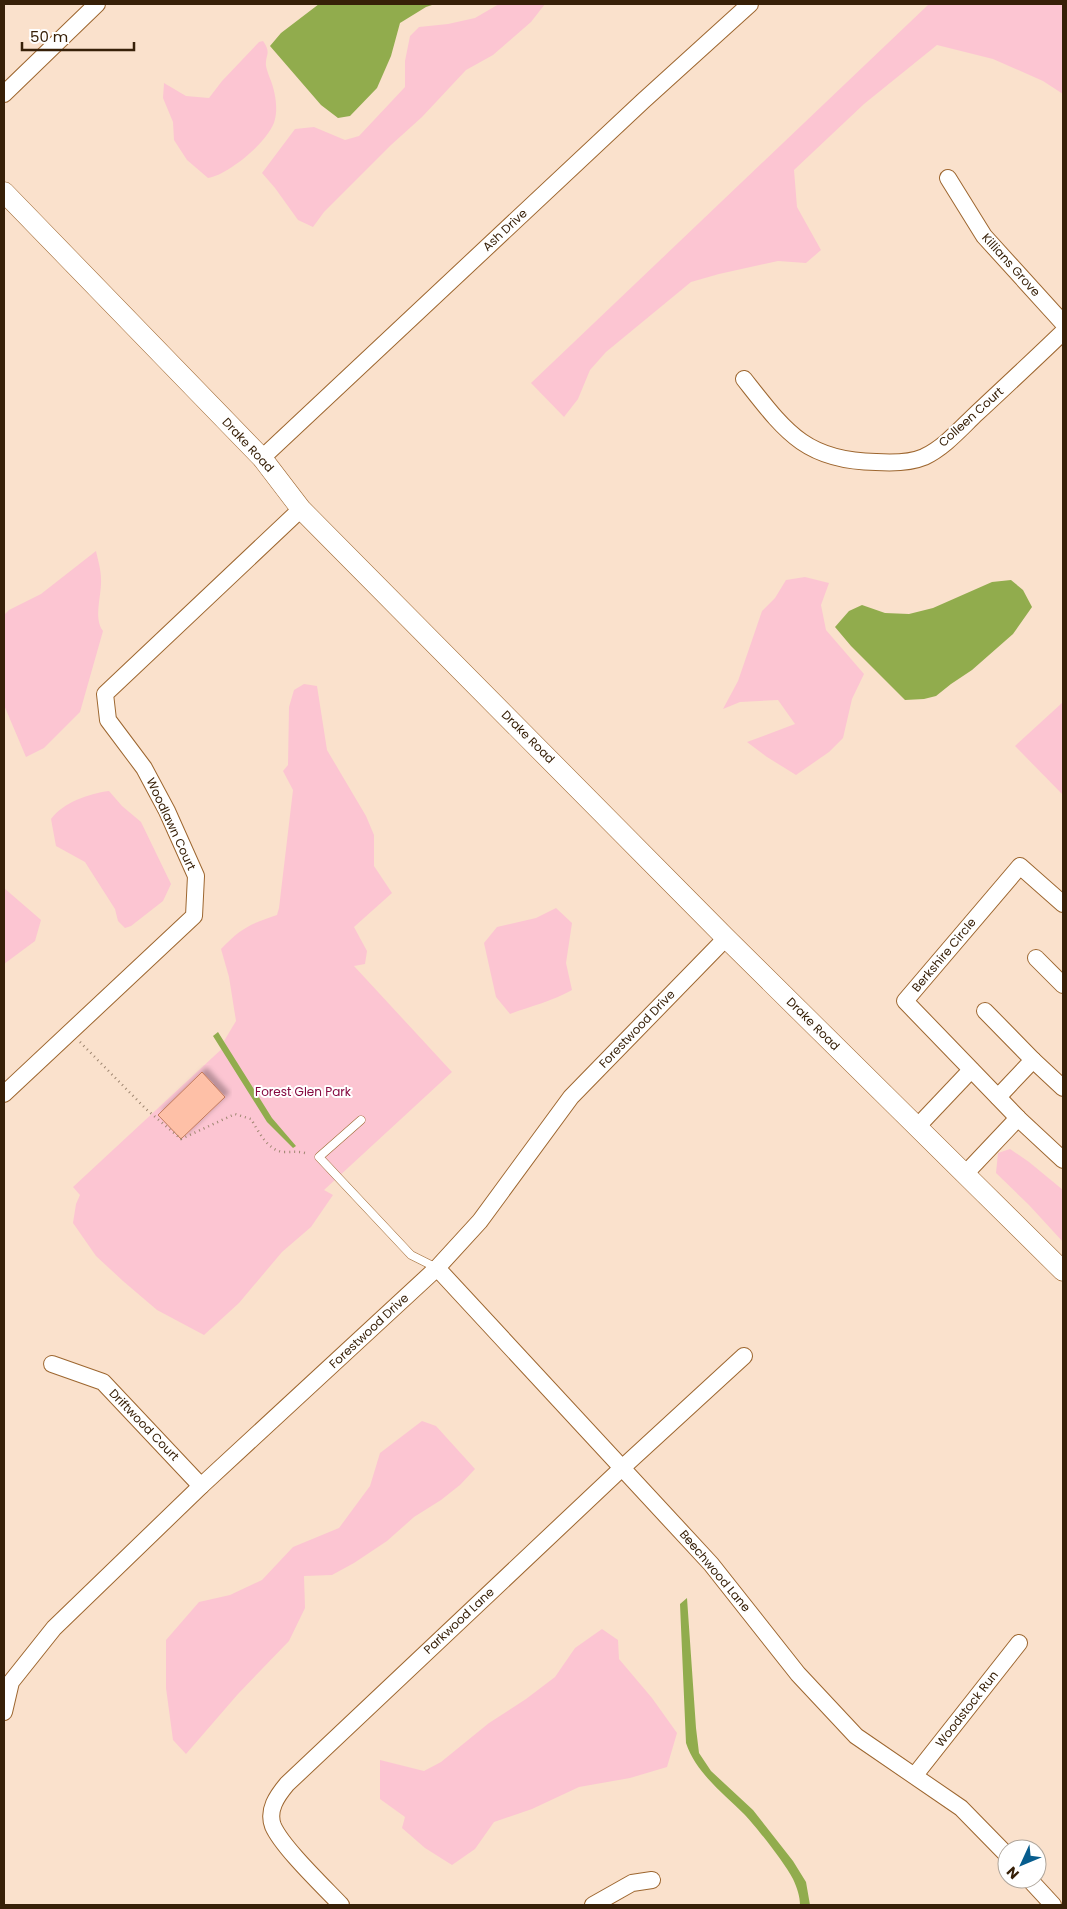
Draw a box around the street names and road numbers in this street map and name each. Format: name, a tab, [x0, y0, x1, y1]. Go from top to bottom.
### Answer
street label: Ash Drive	[479, 205, 531, 255]
street label: Killians Grove	[978, 229, 1044, 300]
street label: Colleen Court	[934, 383, 1007, 450]
street label: Drake Road	[219, 414, 278, 476]
street label: Drake Road	[498, 706, 559, 767]
street label: Woodlawn Court	[143, 775, 200, 873]
street label: Berkshire Circle	[908, 914, 980, 995]
street label: Forestwood Drive	[595, 986, 678, 1072]
street label: Drake Road	[783, 993, 844, 1054]
street label: Forestwood Drive	[325, 1289, 412, 1372]
street label: Driftwood Court	[106, 1385, 183, 1464]
street label: Beechwood Lane	[676, 1526, 755, 1615]
street label: Parkwood Lane	[420, 1584, 498, 1658]
street label: Woodstock Run	[931, 1667, 1002, 1751]

